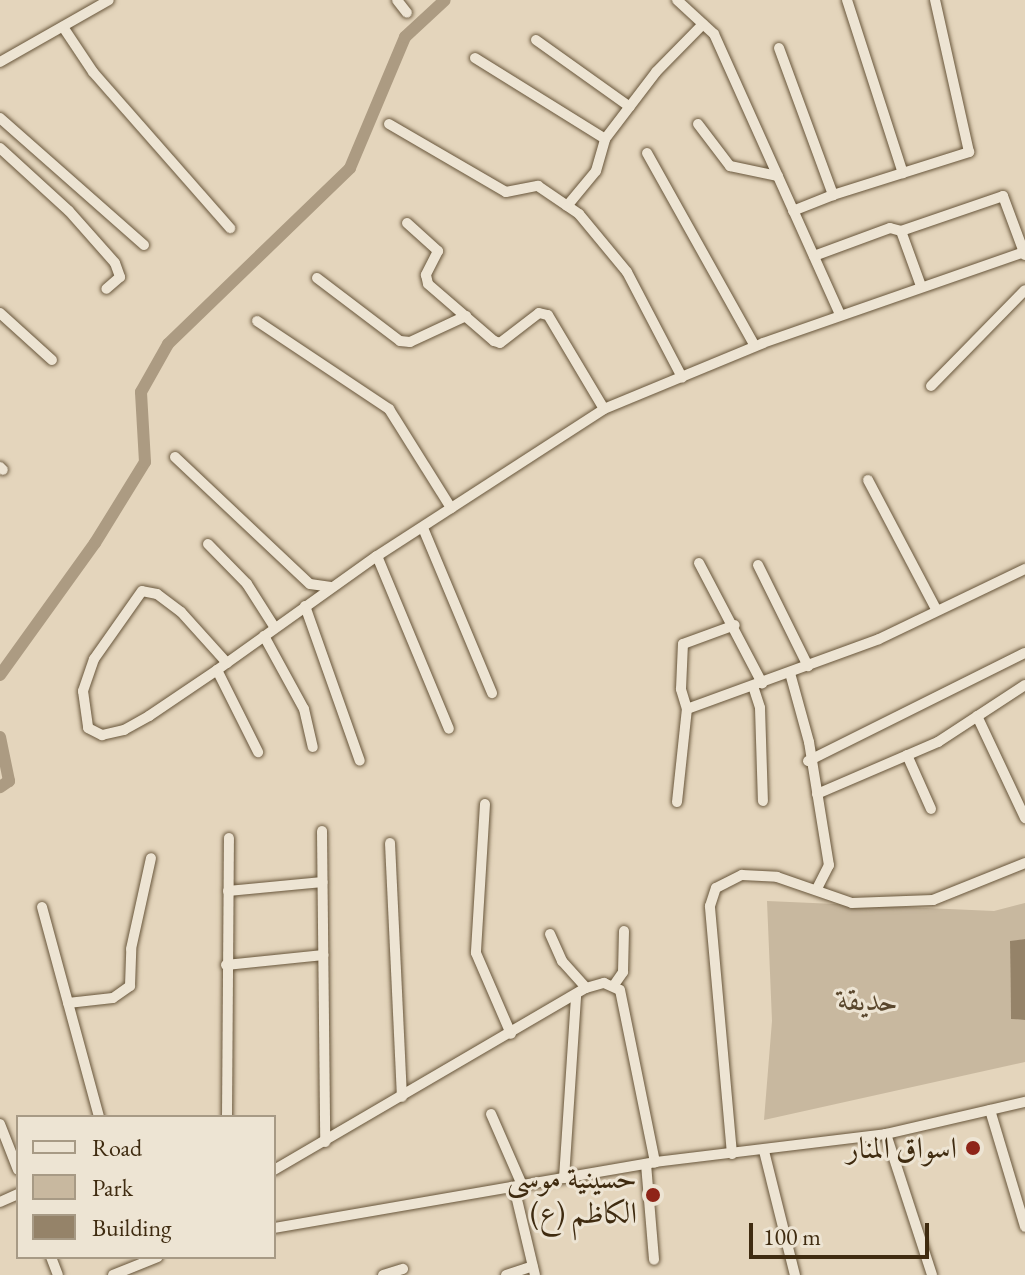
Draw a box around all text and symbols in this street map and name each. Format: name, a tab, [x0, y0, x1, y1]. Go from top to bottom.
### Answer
park label: حديقة	[838, 982, 898, 1018]
legend	[16, 1115, 276, 1259]
place label: اسواق المنار	[847, 1130, 957, 1166]
text: Road	[92, 1132, 142, 1163]
marker: اسواق المنار	[964, 1139, 982, 1157]
place label: حسينية موسى الكاظم (ع)	[507, 1160, 637, 1230]
text: Park	[92, 1172, 133, 1203]
marker: حسينية موسى الكاظم (ع)	[644, 1186, 662, 1204]
scale bar	[753, 1207, 933, 1257]
text: Building	[92, 1212, 172, 1243]
text: 100 m	[763, 1221, 821, 1252]

